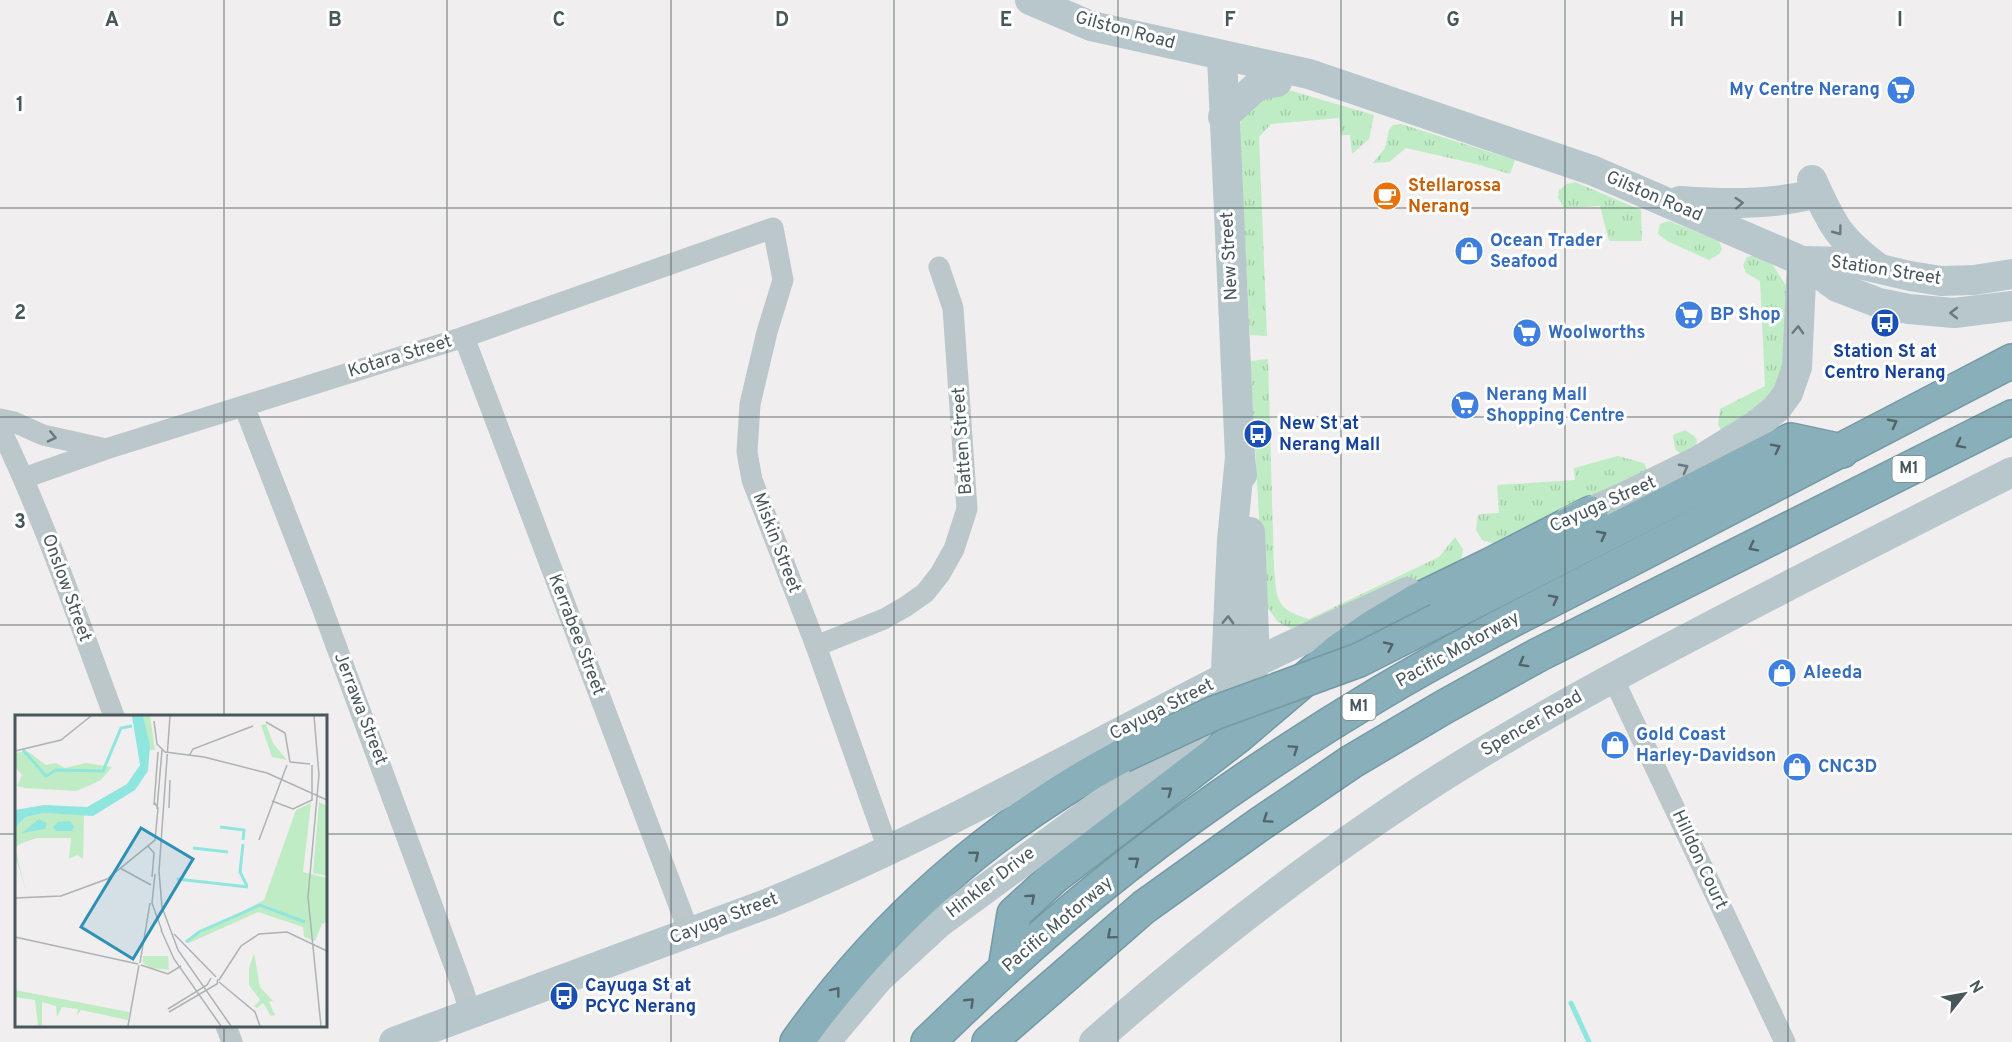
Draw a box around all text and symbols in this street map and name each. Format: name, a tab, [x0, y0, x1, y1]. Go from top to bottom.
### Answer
street label: Gilston Road	[1072, 7, 1178, 55]
text: A	[105, 8, 119, 34]
text: B	[328, 8, 342, 34]
text: C	[553, 8, 565, 34]
text: D	[775, 8, 789, 34]
text: E	[1000, 8, 1012, 34]
text: F	[1224, 8, 1236, 34]
text: G	[1446, 8, 1460, 34]
text: H	[1670, 8, 1684, 34]
text: I	[1897, 8, 1903, 34]
supermarket icon: My Centre Nerang	[1885, 74, 1917, 106]
place label: My Centre Nerang	[1729, 79, 1880, 102]
text: 1	[16, 93, 24, 119]
street label: Gilston Road	[1602, 166, 1706, 228]
place label: Stellarossa Nerang	[1408, 175, 1501, 219]
cafe icon: Stellarossa Nerang	[1371, 180, 1403, 212]
one-way arrow	[1734, 196, 1743, 209]
street label: New Street	[1216, 211, 1244, 301]
one-way arrow	[1831, 224, 1842, 235]
place label: Ocean Trader Seafood	[1490, 230, 1603, 274]
shop icon: Ocean Trader Seafood	[1453, 235, 1485, 267]
street label: Station Street	[1829, 251, 1943, 291]
supermarket icon: BP Shop	[1673, 299, 1705, 331]
text: 2	[14, 301, 26, 327]
place label: BP Shop	[1710, 304, 1781, 327]
bus stop icon: Station St at Centro Nerang	[1869, 307, 1901, 339]
one-way arrow	[1950, 307, 1959, 319]
supermarket icon: Woolworths	[1511, 317, 1543, 349]
place label: Woolworths	[1548, 322, 1645, 345]
one-way arrow	[1792, 325, 1805, 334]
street label: Kotara Street	[345, 330, 455, 384]
place label: Station St at Centro Nerang	[1824, 341, 1946, 385]
place label: Nerang Mall Shopping Centre	[1486, 384, 1625, 428]
street label: Batten Street	[948, 386, 978, 496]
supermarket icon: Nerang Mall Shopping Centre	[1449, 389, 1481, 421]
place label: New St at Nerang Mall	[1279, 413, 1380, 457]
bus stop icon: New St at Nerang Mall	[1242, 418, 1274, 450]
one-way arrow	[1887, 419, 1898, 430]
one-way arrow	[47, 429, 57, 442]
one-way arrow	[1955, 436, 1966, 448]
one-way arrow	[1770, 443, 1781, 455]
road number: M1	[1892, 456, 1926, 482]
one-way arrow	[1677, 464, 1688, 475]
street label: Cayuga Street	[1546, 471, 1660, 539]
street label: Miskin Street	[746, 490, 806, 596]
text: 3	[14, 510, 26, 536]
street label: Onslow Street	[36, 531, 96, 645]
one-way arrow	[1596, 531, 1607, 542]
one-way arrow	[1749, 540, 1760, 551]
street label: Kerrabee Street	[542, 571, 610, 699]
one-way arrow	[1547, 595, 1558, 606]
street label: Pacific Motorway	[1392, 607, 1524, 693]
one-way arrow	[1222, 615, 1235, 624]
one-way arrow	[1383, 641, 1394, 653]
street label: Jerrawa Street	[328, 650, 392, 768]
one-way arrow	[1519, 656, 1529, 667]
shop icon: Aleeda	[1766, 657, 1798, 689]
place label: Aleeda	[1803, 662, 1862, 685]
street label: Cayuga Street	[1106, 674, 1218, 746]
street label: Spencer Road	[1477, 686, 1587, 762]
road number: M1	[1342, 694, 1376, 720]
inset map	[15, 715, 327, 1027]
place label: Gold Coast Harley-Davidson	[1636, 724, 1776, 768]
shop icon: Gold Coast Harley-Davidson	[1599, 729, 1631, 761]
one-way arrow	[1287, 745, 1298, 756]
shop icon: CNC3D	[1781, 751, 1813, 783]
place label: CNC3D	[1818, 756, 1877, 779]
one-way arrow	[1161, 787, 1172, 798]
street label: Hilldon Court	[1666, 807, 1732, 913]
one-way arrow	[1263, 812, 1274, 823]
street label: Hinkler Drive	[942, 842, 1040, 924]
one-way arrow	[968, 851, 979, 862]
one-way arrow	[1128, 858, 1139, 869]
street label: Pacific Motorway	[998, 872, 1118, 978]
street label: Cayuga Street	[667, 888, 781, 950]
one-way arrow	[1024, 894, 1035, 905]
one-way arrow	[1107, 928, 1118, 939]
north arrow	[1934, 964, 1994, 1024]
place label: Cayuga St at PCYC Nerang	[585, 975, 696, 1019]
text: N	[1964, 977, 1987, 997]
bus stop icon: Cayuga St at PCYC Nerang	[548, 980, 580, 1012]
one-way arrow	[829, 987, 840, 998]
one-way arrow	[963, 998, 974, 1009]

